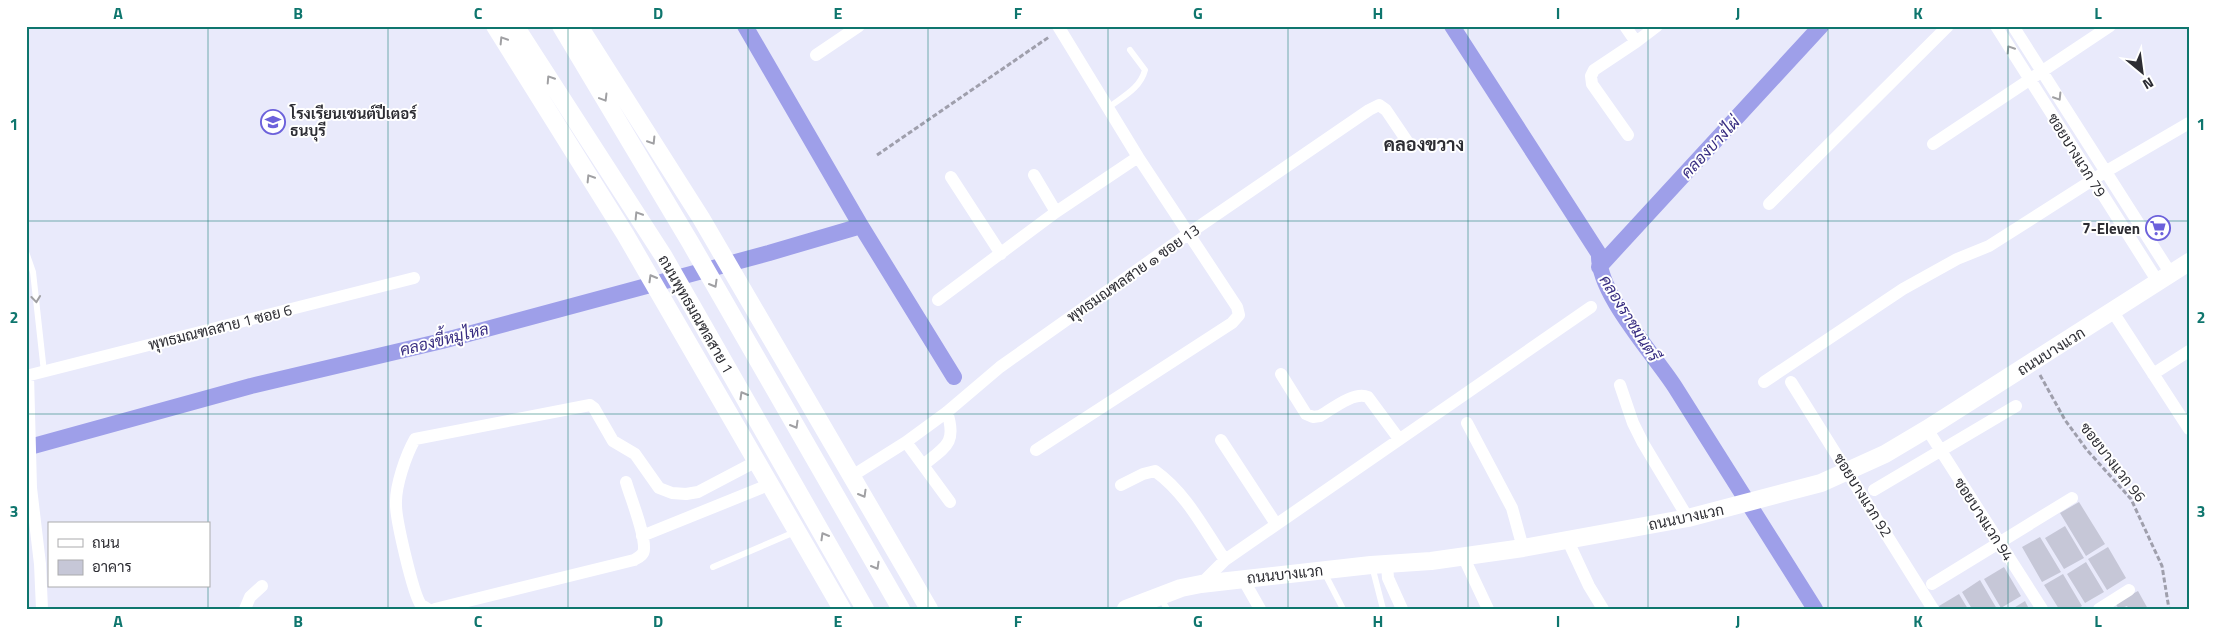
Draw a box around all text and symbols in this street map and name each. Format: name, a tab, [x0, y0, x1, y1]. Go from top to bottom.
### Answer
text: A	[113, 1, 123, 25]
text: B	[293, 1, 303, 25]
text: C	[474, 1, 483, 25]
text: D	[653, 1, 663, 25]
text: E	[834, 1, 843, 25]
text: F	[1014, 1, 1023, 25]
text: G	[1193, 1, 1203, 25]
text: H	[1373, 1, 1383, 25]
text: I	[1556, 1, 1560, 25]
text: J	[1736, 1, 1740, 25]
text: K	[1913, 1, 1923, 25]
text: L	[2094, 1, 2102, 25]
one-way arrow	[500, 37, 510, 46]
one-way arrow	[2007, 46, 2016, 55]
north arrow	[2118, 48, 2168, 98]
text: N	[2139, 72, 2158, 95]
one-way arrow	[547, 75, 556, 85]
one-way arrow	[2052, 91, 2061, 101]
one-way arrow	[598, 93, 608, 102]
place label: โรงเรียนเซนต์ปีเตอร์ ธนบุรี	[289, 102, 418, 142]
street label: ซอยบางแวก 79	[2042, 108, 2112, 202]
school or university icon: โรงเรียนเซนต์ปีเตอร์ ธนบุรี	[260, 109, 286, 135]
water label: คลองบางไผ่	[1675, 110, 1746, 183]
text: 1	[10, 112, 18, 136]
text: 1	[2197, 112, 2205, 136]
district label: คลองขวาง	[1384, 131, 1464, 158]
one-way arrow	[646, 136, 655, 145]
one-way arrow	[587, 174, 596, 183]
one-way arrow	[634, 212, 644, 221]
supermarket icon: 7-Eleven	[2145, 215, 2171, 241]
place label: 7-Eleven	[2082, 217, 2140, 240]
street label: พุทธมณฑลสาย ๑ ซอย 13	[1062, 218, 1204, 328]
street label: ถนนพุทธมณฑลสาย 1	[653, 250, 739, 378]
water label: คลองราชมนตรี	[1594, 270, 1667, 367]
one-way arrow	[648, 275, 658, 284]
one-way arrow	[708, 278, 718, 287]
one-way arrow	[30, 295, 41, 303]
street label: พุทธมณฑลสาย 1 ซอย 6	[146, 298, 294, 356]
text: 2	[10, 305, 18, 329]
text: 2	[2197, 305, 2205, 329]
water label: คลองขี้หมูไหล	[397, 314, 491, 362]
street label: ถนนบางแวก	[2012, 321, 2090, 381]
one-way arrow	[739, 392, 749, 401]
street label: ซอยบางแวก 96	[2075, 417, 2151, 507]
one-way arrow	[789, 419, 799, 428]
street label: ซอยบางแวก 92	[1828, 448, 1898, 542]
street label: ซอยบางแวก 94	[1948, 473, 2020, 565]
one-way arrow	[857, 489, 867, 498]
street label: ถนนบางแวก	[1646, 498, 1726, 536]
text: 3	[10, 499, 18, 523]
text: 3	[2197, 499, 2205, 523]
legend	[48, 522, 210, 588]
text: ถนน	[92, 531, 120, 554]
one-way arrow	[820, 533, 830, 542]
text: อาคาร	[92, 555, 132, 578]
street label: ถนนบางแวก	[1246, 559, 1324, 589]
one-way arrow	[870, 560, 880, 569]
text: A	[113, 609, 123, 633]
text: B	[293, 609, 303, 633]
text: C	[474, 609, 483, 633]
text: D	[653, 609, 663, 633]
text: E	[834, 609, 843, 633]
text: F	[1014, 609, 1023, 633]
text: G	[1193, 609, 1203, 633]
text: H	[1373, 609, 1383, 633]
text: I	[1556, 609, 1560, 633]
text: J	[1736, 609, 1740, 633]
text: K	[1913, 609, 1923, 633]
text: L	[2094, 609, 2102, 633]

